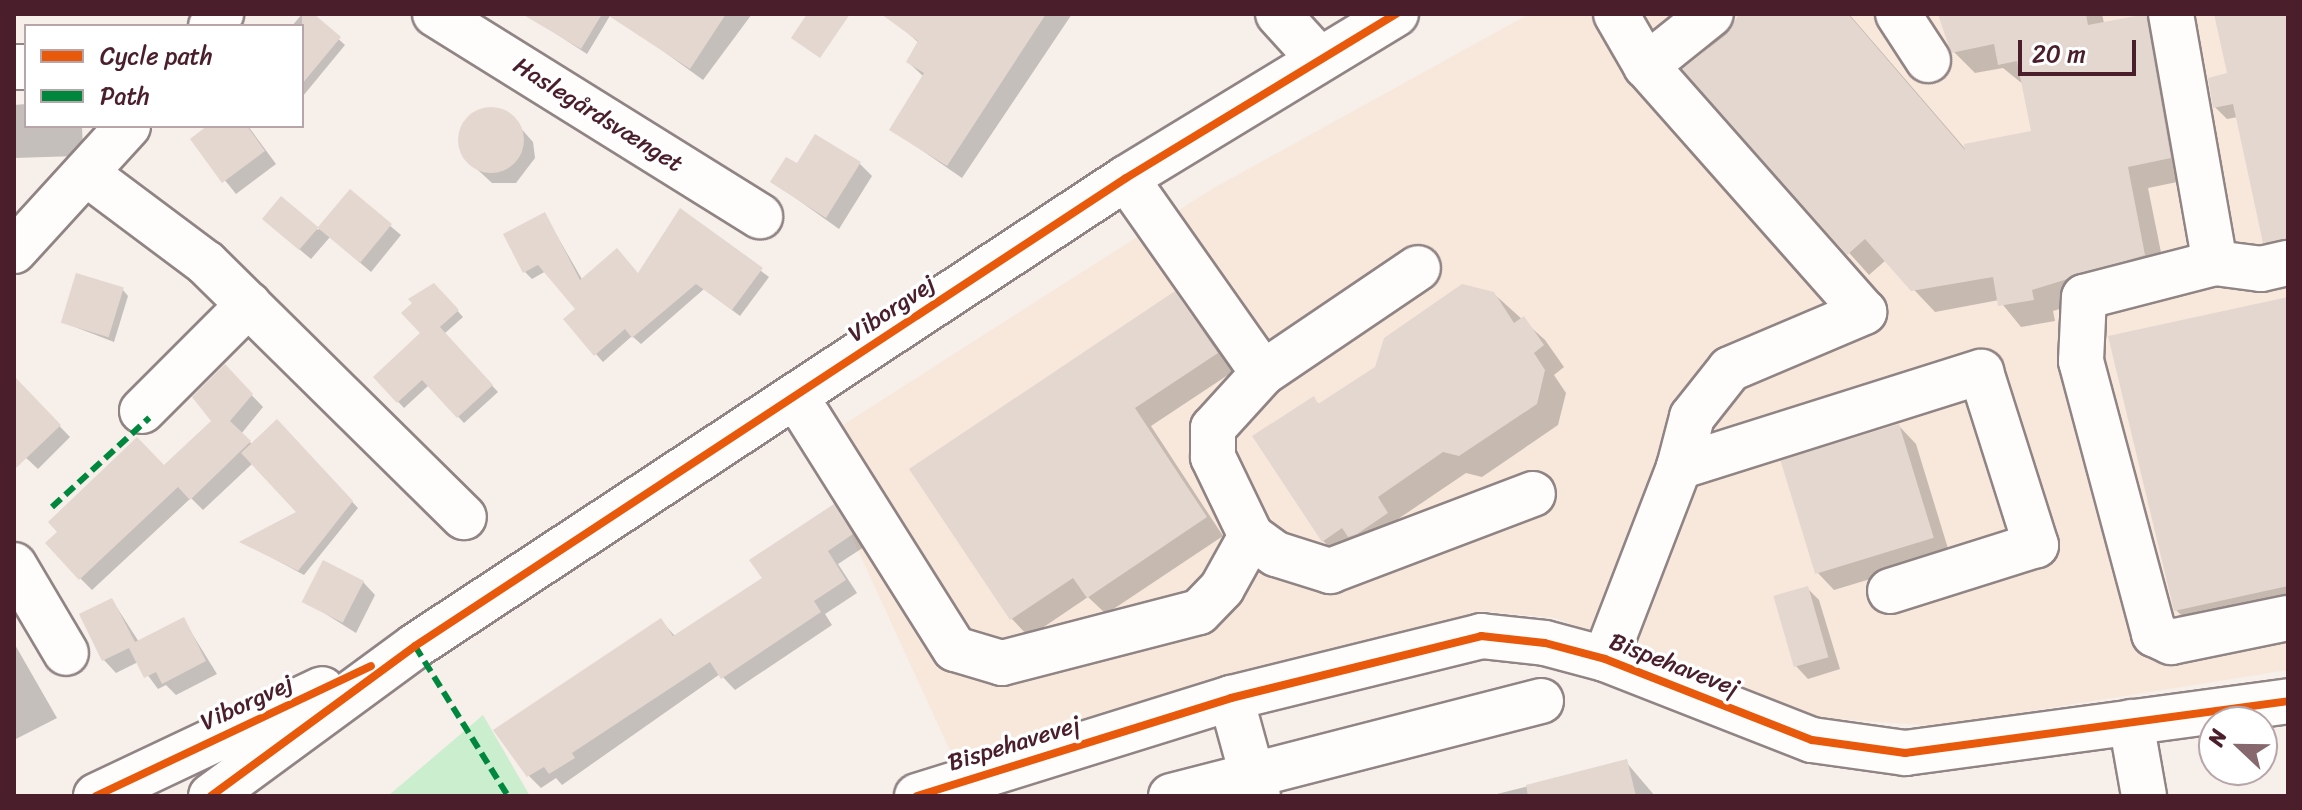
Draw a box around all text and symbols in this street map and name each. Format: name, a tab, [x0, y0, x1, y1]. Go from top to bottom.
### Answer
legend	[24, 24, 304, 128]
scale bar	[2022, 24, 2140, 74]
text: 20 m	[2032, 33, 2086, 75]
text: Cycle path	[100, 35, 213, 77]
street label: Haslegårdsvænget	[508, 51, 688, 179]
text: Path	[100, 75, 150, 117]
street label: Viborgvej	[843, 269, 941, 349]
street label: Bispehavevej	[1605, 627, 1743, 703]
street label: Viborgvej	[196, 669, 298, 737]
north arrow	[2198, 706, 2278, 786]
street label: Bispehavevej	[945, 710, 1083, 778]
text: N	[2196, 723, 2238, 752]

